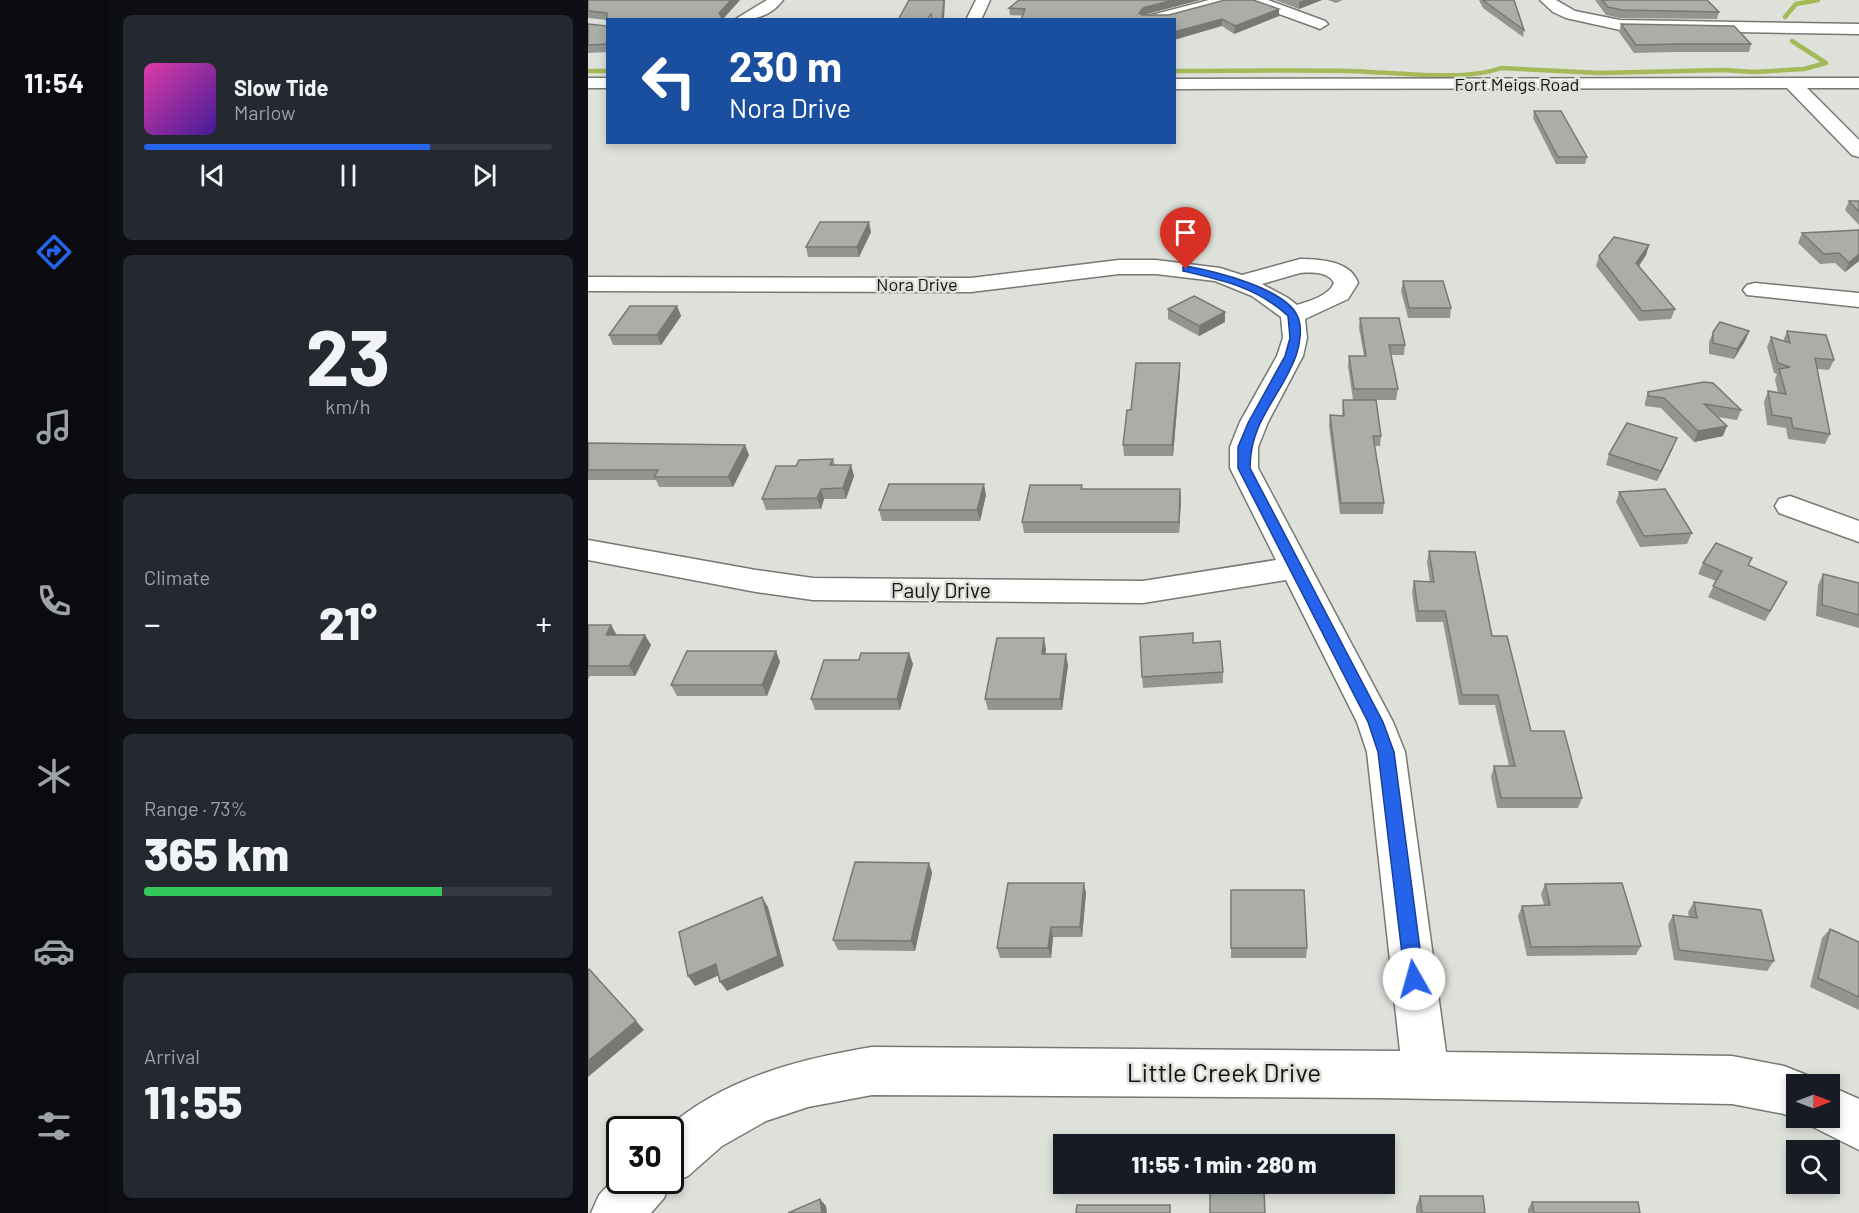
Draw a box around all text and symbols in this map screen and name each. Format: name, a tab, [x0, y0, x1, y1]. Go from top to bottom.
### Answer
text: 230 m	[729, 40, 842, 90]
icon: left	[630, 42, 708, 120]
text: 11:54	[24, 66, 84, 98]
street label: Fort Meigs Road	[1455, 73, 1579, 95]
text: Slow Tide	[234, 74, 329, 100]
text: Nora Drive	[729, 91, 851, 123]
text: Marlow	[234, 100, 295, 124]
icon: previous	[196, 159, 229, 192]
icon: pause	[332, 159, 365, 192]
icon: next	[468, 159, 501, 192]
pin	[1160, 207, 1211, 269]
icon: arrive	[1169, 216, 1202, 249]
icon: directions	[33, 231, 75, 273]
street label: Nora Drive	[876, 273, 958, 295]
text: 23	[306, 308, 390, 402]
text: km/h	[325, 394, 371, 418]
icon: music	[33, 406, 75, 448]
text: Climate	[144, 565, 210, 589]
street label: Pauly Drive	[891, 577, 991, 602]
icon: phone	[33, 580, 75, 622]
text: 21°	[319, 595, 377, 649]
text: −	[144, 603, 161, 643]
text: +	[535, 603, 552, 643]
icon: climate	[33, 755, 75, 797]
text: Range · 73%	[144, 796, 248, 820]
text: 365 km	[144, 826, 289, 880]
icon: car	[33, 930, 75, 972]
position arrow	[1382, 947, 1446, 1011]
text: Arrival	[144, 1044, 200, 1068]
street label: Little Creek Drive	[1127, 1056, 1321, 1087]
text: 11:55	[144, 1074, 242, 1128]
north arrow	[1786, 1074, 1840, 1128]
map controls	[1786, 1074, 1840, 1194]
icon: filters	[33, 1105, 75, 1147]
speed limit sign: 30	[606, 1116, 684, 1194]
button: search	[1786, 1140, 1840, 1194]
text: 11:55 · 1 min · 280 m	[1132, 1151, 1316, 1177]

